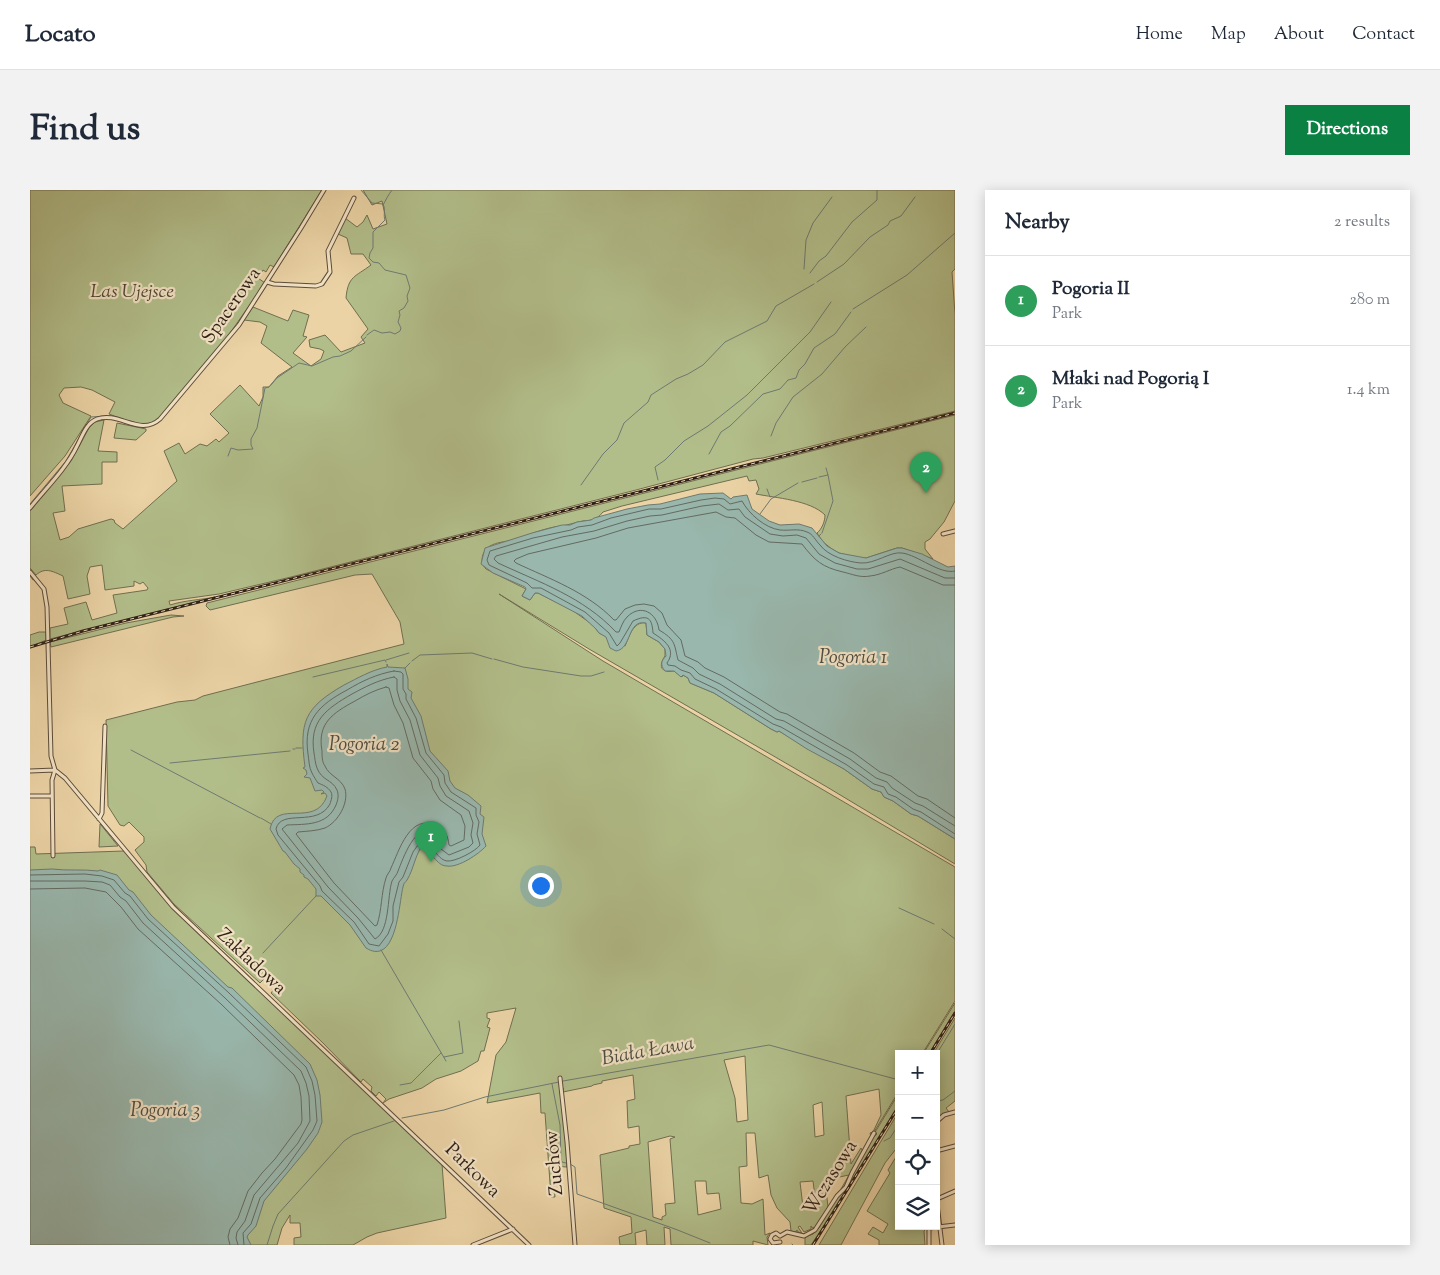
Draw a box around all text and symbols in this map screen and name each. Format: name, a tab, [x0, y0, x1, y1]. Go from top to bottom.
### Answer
text: Locato	[25, 18, 96, 52]
text: Home	[1136, 22, 1183, 48]
text: Map	[1211, 22, 1246, 48]
text: About	[1274, 22, 1324, 48]
text: Contact	[1352, 22, 1415, 48]
text: Find us	[30, 105, 140, 156]
button: Directions	[1285, 105, 1410, 155]
text: Nearby	[1005, 208, 1070, 238]
text: 2 results	[1334, 211, 1390, 234]
street label: Spacerowa	[196, 262, 268, 350]
text: Pogoria II	[1052, 276, 1130, 303]
park label: Las Ujejsce	[90, 279, 174, 306]
text: 1	[1018, 289, 1024, 312]
text: 280 m	[1349, 289, 1390, 312]
text: Park	[1052, 303, 1083, 326]
text: Młaki nad Pogorią I	[1052, 366, 1209, 393]
text: 2	[1017, 379, 1025, 402]
text: 1.4 km	[1347, 379, 1390, 402]
text: Park	[1052, 393, 1083, 416]
pin: 2	[910, 452, 942, 493]
water label: Pogoria 1	[819, 644, 887, 673]
water label: Pogoria 2	[329, 731, 399, 760]
pin: 1	[415, 821, 447, 862]
your location	[528, 873, 554, 899]
street label: Zakładowa	[210, 922, 292, 1002]
water label: Biała Ława	[600, 1030, 696, 1074]
map controls	[895, 1050, 940, 1230]
button: +	[895, 1050, 940, 1095]
button: −	[895, 1095, 940, 1140]
water label: Pogoria 3	[130, 1097, 200, 1126]
street label: Zuchów	[539, 1129, 571, 1197]
street label: Wczasowa	[797, 1135, 865, 1221]
street label: Parkowa	[438, 1137, 506, 1205]
button: locate	[895, 1140, 940, 1185]
button: layers	[895, 1185, 940, 1230]

